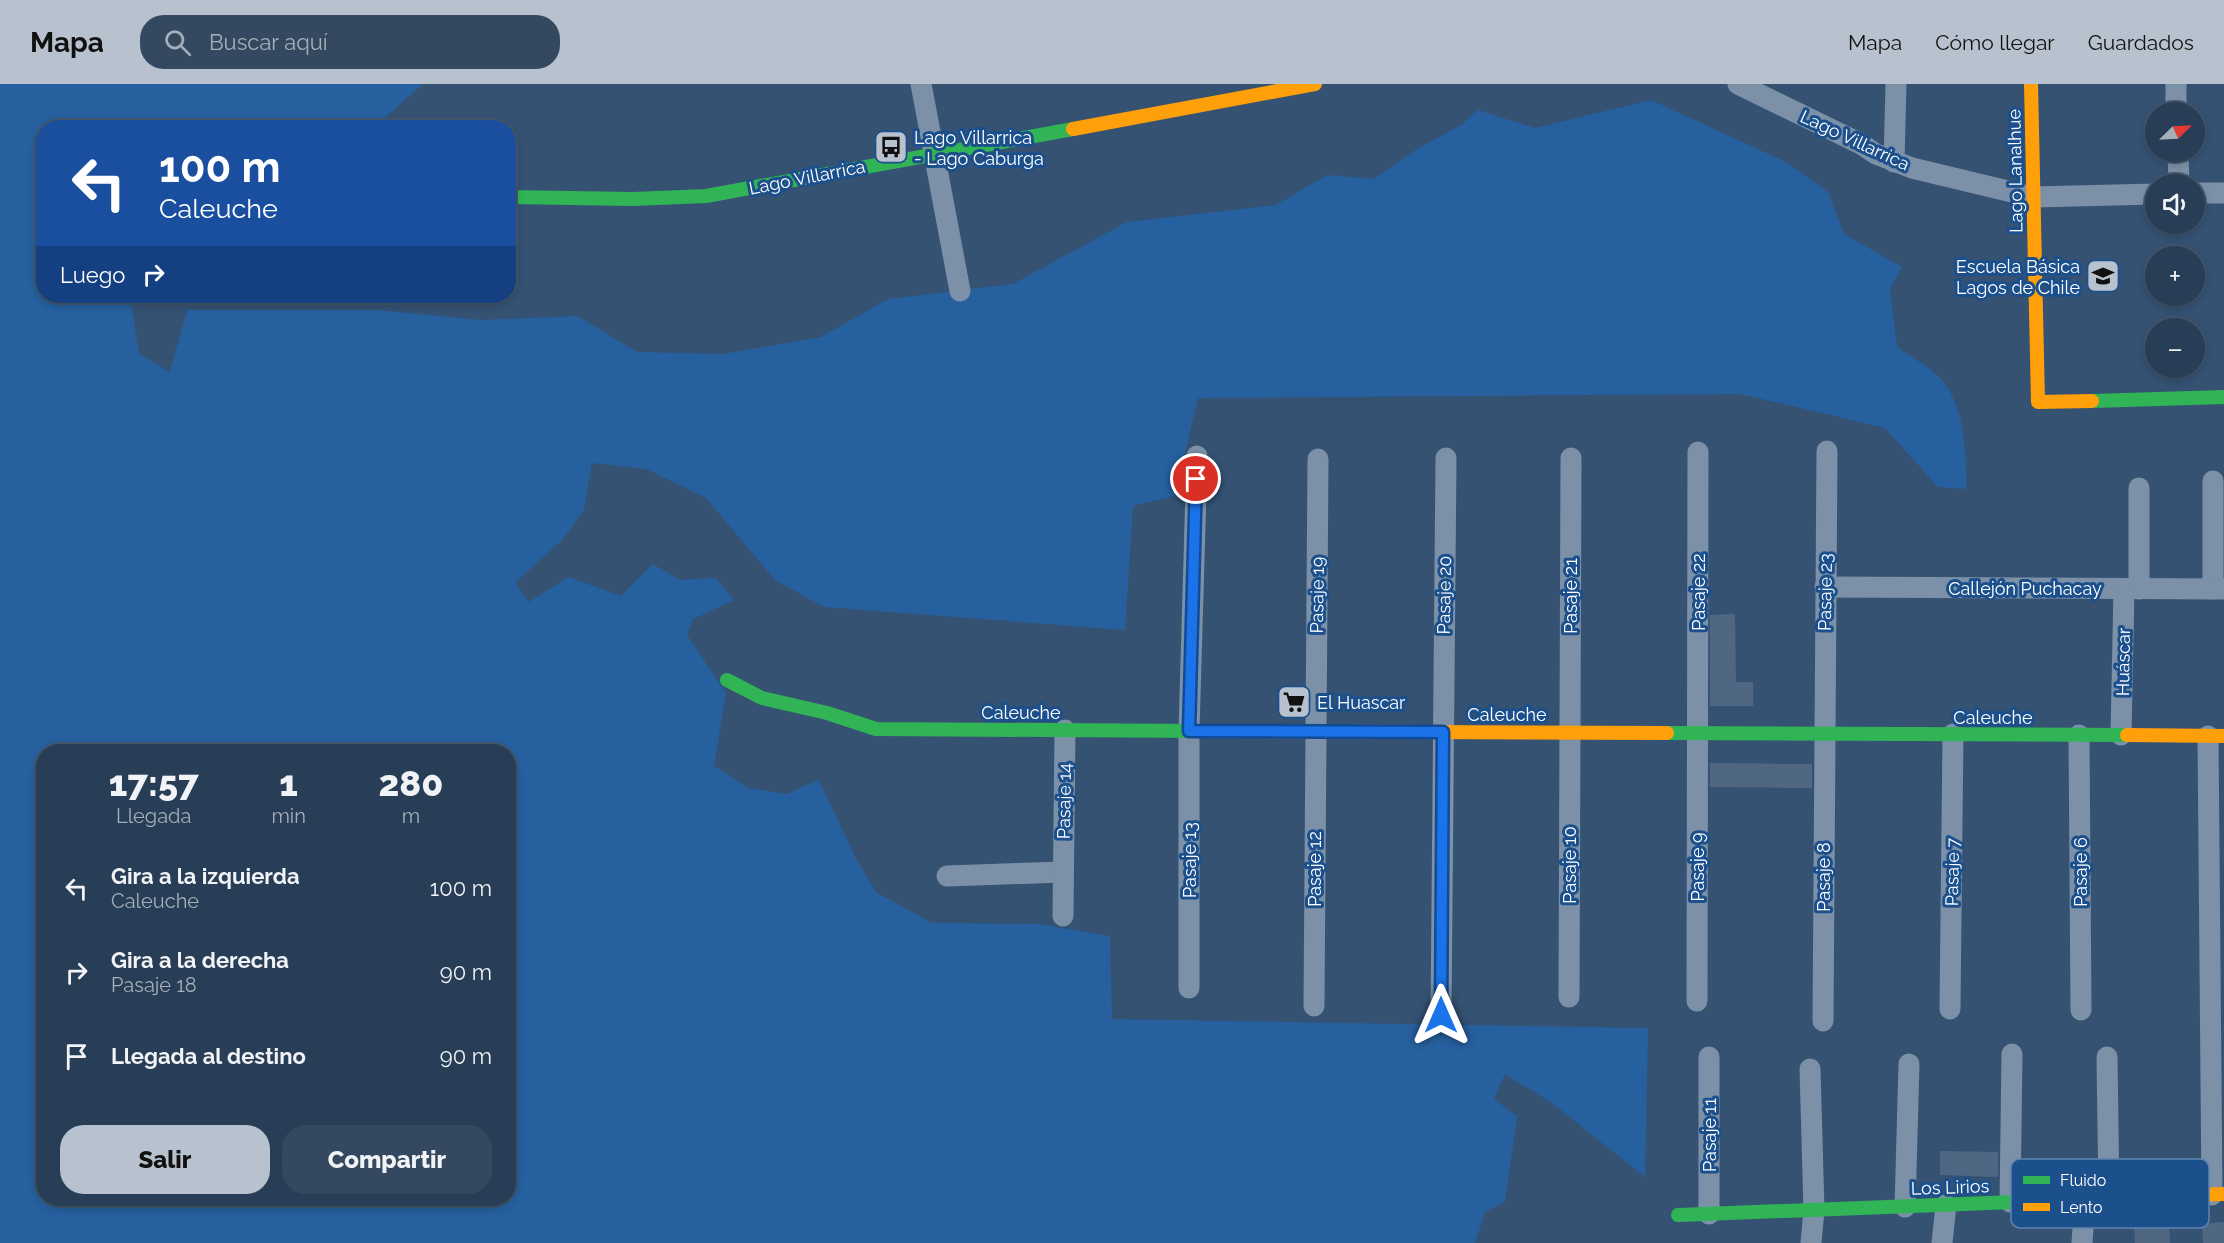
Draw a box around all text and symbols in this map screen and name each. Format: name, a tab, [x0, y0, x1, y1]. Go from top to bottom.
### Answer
search box	[140, 15, 560, 69]
text: Mapa	[30, 26, 104, 59]
icon: search	[161, 26, 194, 59]
text: Buscar aquí	[209, 29, 328, 55]
text: Mapa	[1848, 30, 1902, 55]
text: Cómo llegar	[1935, 30, 2055, 55]
text: Guardados	[2088, 30, 2194, 55]
north arrow	[2145, 102, 2205, 162]
map controls	[2145, 102, 2205, 378]
street label: Lago Villarrica	[1797, 106, 1913, 174]
street label: Lago Lanalhue	[2003, 108, 2027, 233]
place label: Lago Villarrica - Lago Caburga	[914, 127, 1044, 169]
bus stop icon: Lago Villarrica - Lago Caburga	[873, 129, 909, 165]
text: 100 m	[159, 143, 281, 192]
icon: left	[60, 144, 138, 222]
street label: Lago Villarrica	[747, 155, 867, 199]
button: sound	[2145, 174, 2205, 234]
text: Caleuche	[159, 193, 278, 224]
button: +	[2145, 246, 2205, 306]
place label: Escuela Básica Lagos de Chile	[1956, 256, 2080, 298]
icon: right	[137, 258, 170, 291]
school or university icon: Escuela Básica Lagos de Chile	[2085, 258, 2121, 294]
text: Luego	[60, 262, 125, 288]
button: −	[2145, 318, 2205, 378]
pin	[1170, 453, 1221, 504]
icon: arrive	[1179, 462, 1212, 495]
street label: Pasaje 22	[1688, 553, 1709, 631]
street label: Pasaje 23	[1814, 553, 1836, 631]
street label: Pasaje 20	[1433, 555, 1455, 635]
street label: Pasaje 19	[1306, 556, 1328, 634]
street label: Pasaje 21	[1560, 558, 1581, 634]
street label: Callejón Puchacay	[1948, 578, 2102, 599]
street label: Huáscar	[2112, 627, 2134, 696]
supermarket icon: El Huascar	[1276, 684, 1312, 720]
place label: El Huascar	[1317, 692, 1406, 713]
street label: Caleuche	[981, 702, 1061, 723]
street label: Caleuche	[1467, 704, 1547, 725]
street label: Caleuche	[1953, 707, 2033, 728]
text: 17:57	[109, 762, 199, 804]
text: 1	[279, 762, 298, 804]
text: 280	[378, 762, 443, 804]
street label: Pasaje 14	[1053, 763, 1075, 839]
text: Llegada	[116, 804, 191, 828]
text: min	[271, 804, 306, 828]
text: m	[402, 804, 420, 828]
street label: Pasaje 13	[1179, 822, 1200, 898]
street label: Pasaje 10	[1559, 826, 1580, 904]
street label: Pasaje 12	[1304, 831, 1325, 907]
street label: Pasaje 9	[1687, 832, 1708, 902]
street label: Pasaje 7	[1941, 837, 1963, 906]
street label: Pasaje 6	[2070, 837, 2091, 907]
street label: Pasaje 8	[1813, 842, 1834, 912]
text: Gira a la izquierda	[111, 863, 300, 889]
icon: left	[60, 872, 93, 905]
text: 100 m	[430, 875, 492, 901]
text: Caleuche	[111, 889, 199, 913]
text: Gira a la derecha	[111, 947, 289, 973]
icon: right	[60, 956, 93, 989]
text: 90 m	[440, 959, 492, 985]
text: Pasaje 18	[111, 973, 197, 997]
position arrow	[1409, 983, 1473, 1047]
icon: arrive	[60, 1040, 93, 1073]
text: Llegada al destino	[111, 1043, 306, 1069]
text: 90 m	[440, 1043, 492, 1069]
street label: Pasaje 11	[1699, 1098, 1720, 1172]
button: Salir	[60, 1125, 270, 1194]
button: Compartir	[282, 1125, 492, 1194]
legend	[2011, 1159, 2209, 1228]
text: Fluido	[2060, 1171, 2106, 1190]
street label: Los Lirios	[1910, 1175, 1990, 1199]
text: Lento	[2060, 1198, 2103, 1217]

